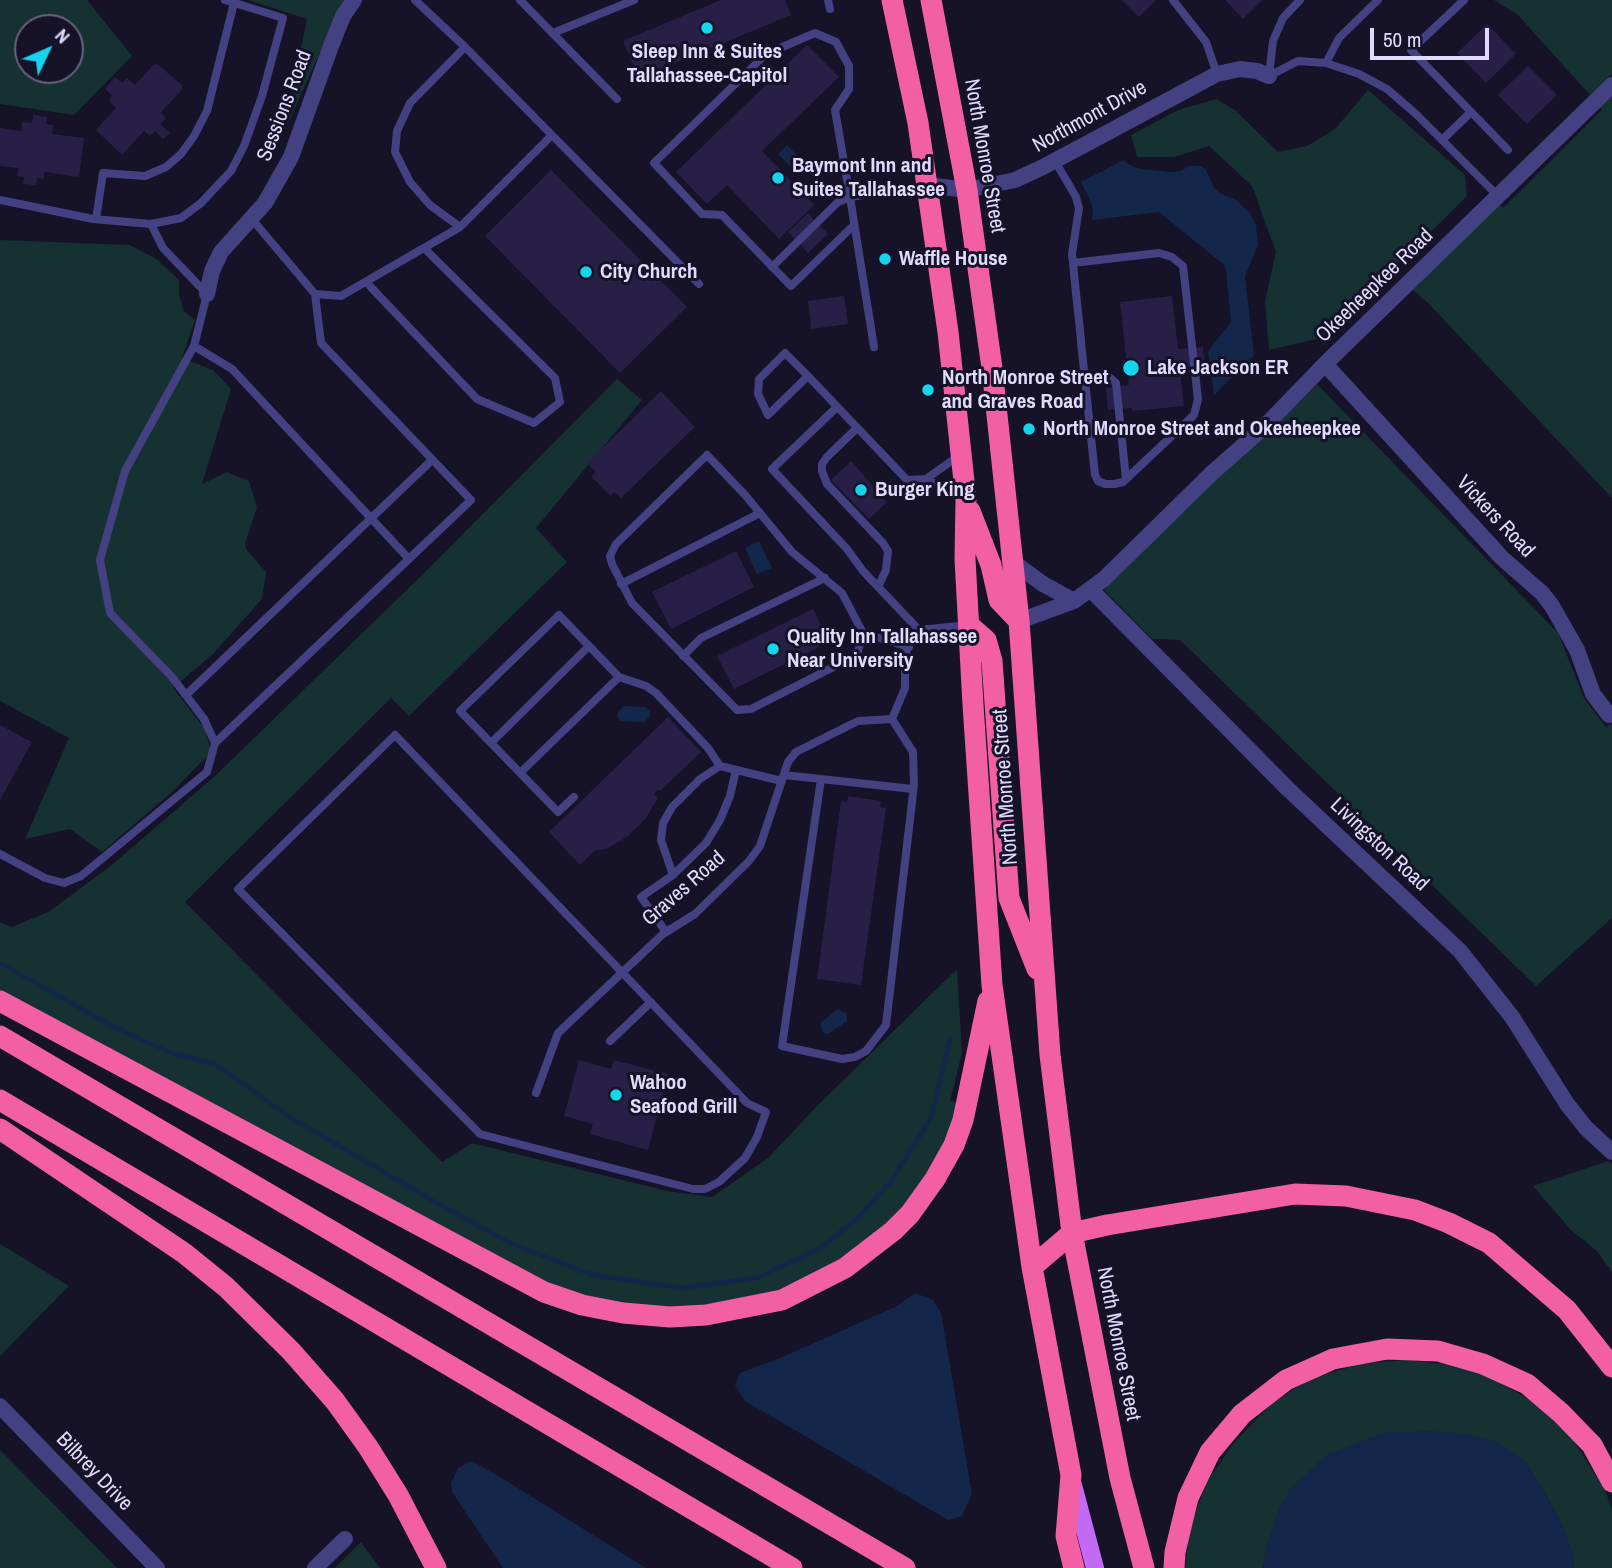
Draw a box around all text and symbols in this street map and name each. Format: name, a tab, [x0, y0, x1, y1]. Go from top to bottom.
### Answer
north arrow	[14, 14, 84, 84]
scale bar	[1374, 14, 1493, 58]
marker: Sleep Inn & Suites Tallahassee-Capitol	[699, 20, 715, 36]
text: N	[49, 23, 76, 49]
text: 50 m	[1383, 25, 1421, 54]
place label: Sleep Inn & Suites Tallahassee-Capitol	[627, 39, 787, 89]
street label: Sessions Road	[252, 47, 318, 165]
street label: Northmont Drive	[1029, 75, 1151, 159]
street label: North Monroe Street	[958, 77, 1010, 235]
place label: Baymont Inn and Suites Tallahassee	[792, 153, 945, 203]
marker: Baymont Inn and Suites Tallahassee	[770, 170, 786, 186]
street label: Okeeheepkee Road	[1311, 224, 1439, 348]
place label: Waffle House	[899, 246, 1007, 272]
marker: Waffle House	[877, 251, 893, 267]
place label: City Church	[600, 259, 698, 285]
marker: City Church	[578, 264, 594, 280]
place label: Lake Jackson ER	[1147, 355, 1289, 381]
marker: Lake Jackson ER	[1121, 358, 1141, 378]
place label: North Monroe Street and Graves Road	[942, 365, 1108, 415]
marker: North Monroe Street and Graves Road	[920, 382, 936, 398]
place label: North Monroe Street and Okeeheepkee	[1043, 416, 1361, 442]
marker: North Monroe Street and Okeeheepkee	[1021, 421, 1037, 437]
street label: Vickers Road	[1451, 471, 1539, 563]
place label: Burger King	[875, 477, 974, 503]
marker: Burger King	[853, 482, 869, 498]
place label: Quality Inn Tallahassee Near University	[787, 624, 977, 674]
marker: Quality Inn Tallahassee Near University	[765, 641, 781, 657]
street label: North Monroe Street	[988, 708, 1024, 866]
street label: Livingston Road	[1325, 793, 1433, 897]
street label: Graves Road	[637, 846, 731, 932]
place label: Wahoo Seafood Grill	[630, 1070, 737, 1120]
marker: Wahoo Seafood Grill	[608, 1087, 624, 1103]
street label: North Monroe Street	[1091, 1265, 1145, 1423]
street label: Bilbrey Drive	[50, 1427, 138, 1517]

